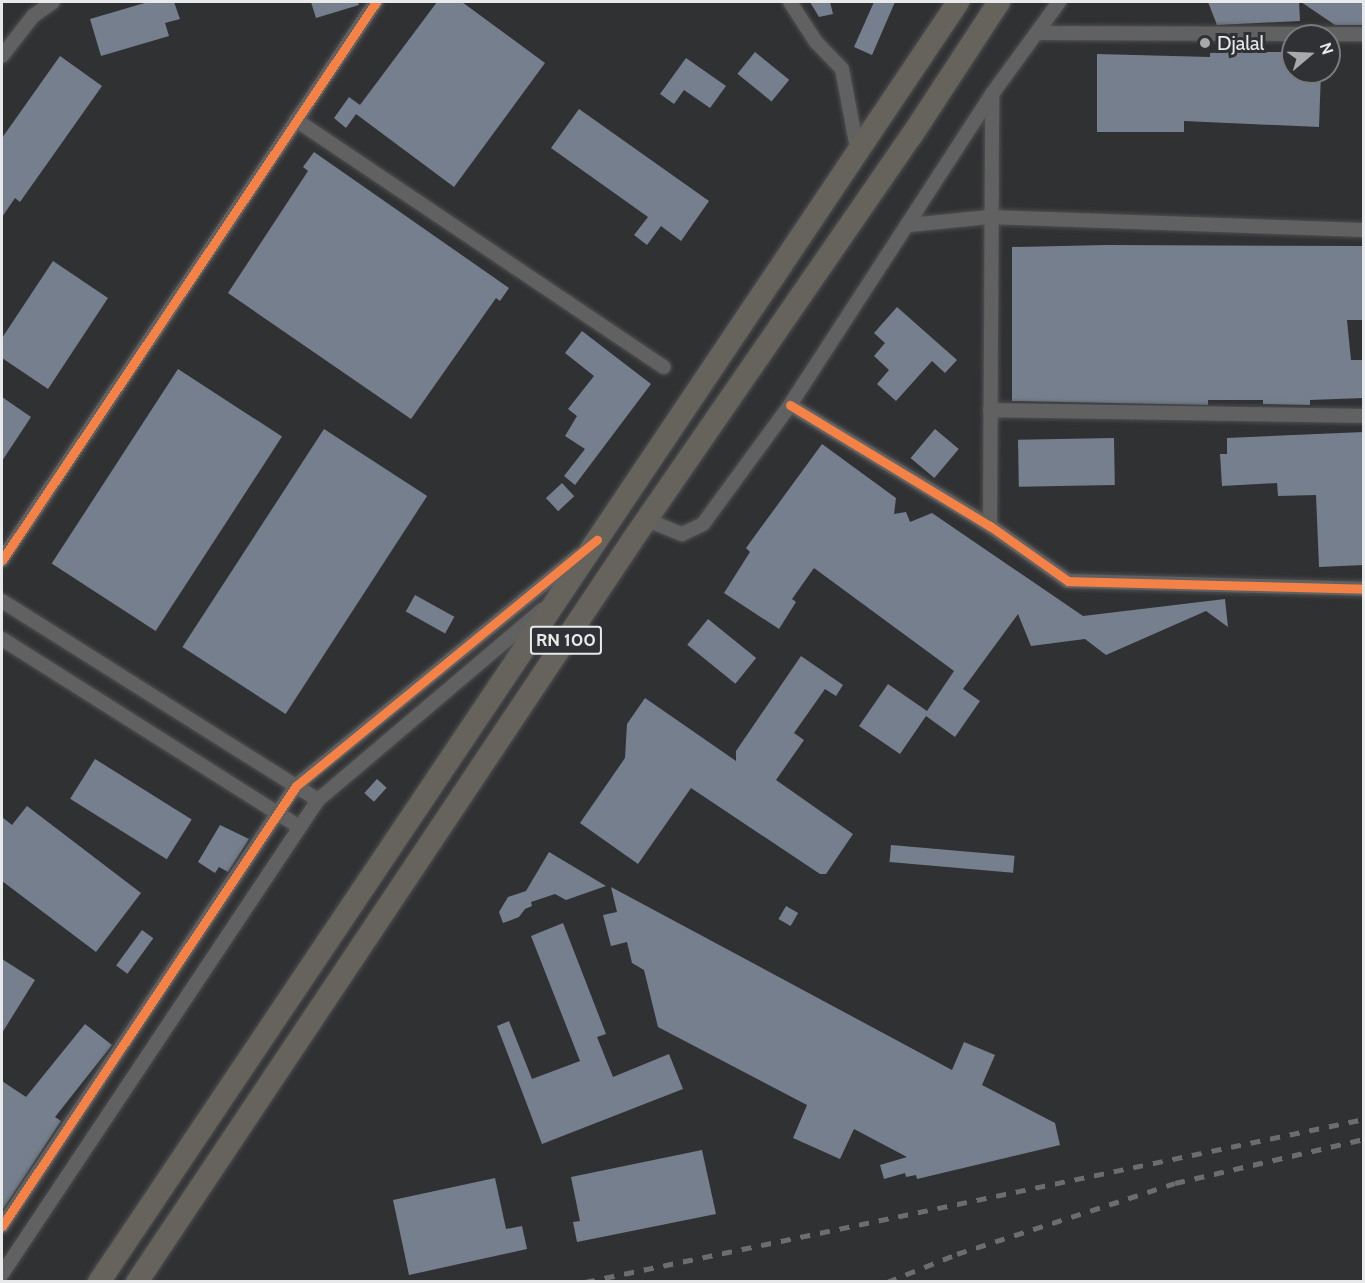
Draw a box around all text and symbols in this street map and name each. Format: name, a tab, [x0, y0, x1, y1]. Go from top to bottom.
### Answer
north arrow	[1281, 24, 1341, 84]
place label: Djalal	[1217, 31, 1264, 55]
marker: Djalal	[1198, 36, 1212, 50]
text: N	[1316, 40, 1337, 57]
road number: RN 100	[528, 625, 604, 655]

